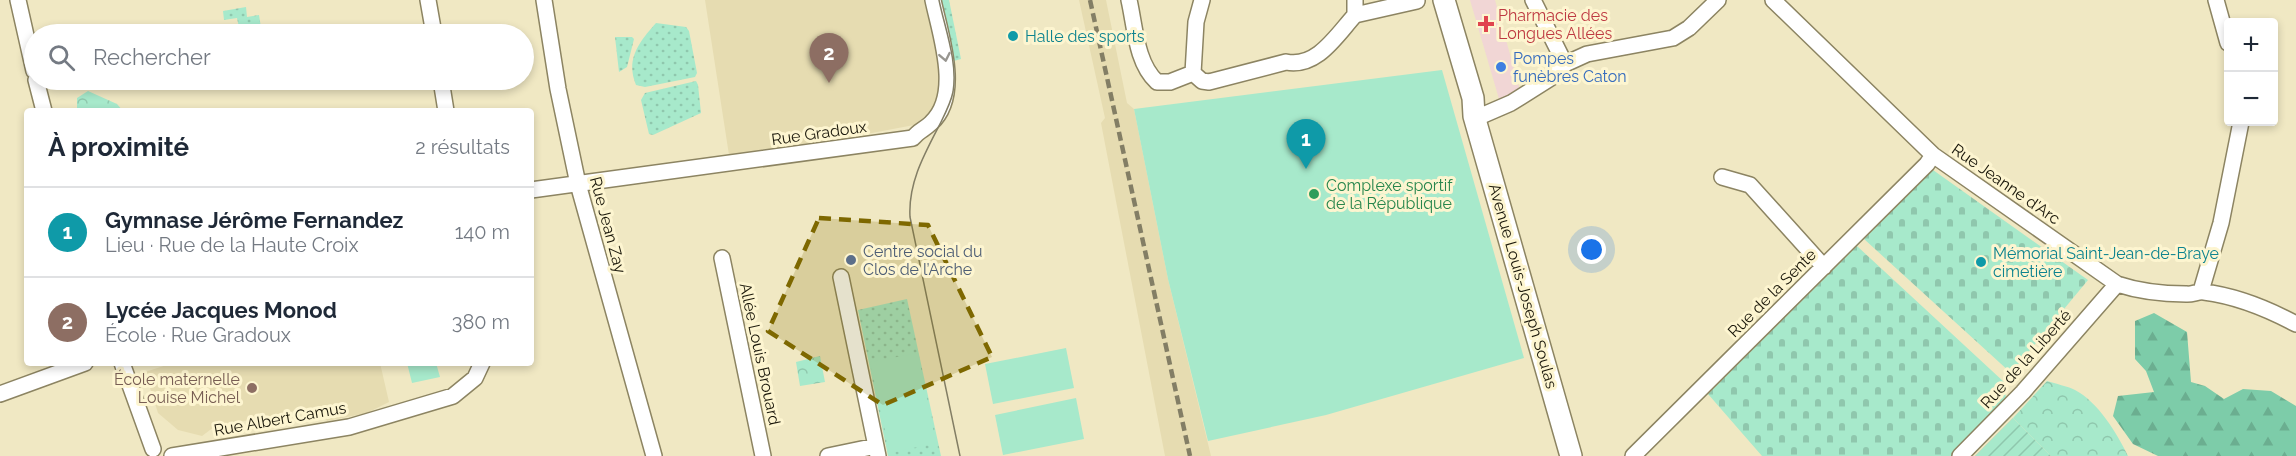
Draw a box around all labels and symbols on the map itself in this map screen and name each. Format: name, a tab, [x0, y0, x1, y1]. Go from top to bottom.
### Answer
place label: Pharmacie des Longues Allées	[1498, 6, 1612, 43]
marker: Pharmacie des Longues Allées	[1479, 17, 1493, 31]
place label: Halle des sports	[1025, 27, 1145, 46]
marker: Halle des sports	[1006, 29, 1020, 43]
pin: 2	[810, 34, 848, 83]
place label: Pompes funèbres Caton	[1513, 49, 1627, 86]
one-way arrow	[938, 52, 951, 62]
marker: Pompes funèbres Caton	[1494, 60, 1508, 74]
street label: Rue Gradoux	[770, 117, 868, 149]
pin: 1	[1286, 120, 1326, 169]
street label: Rue Jeanne d'Arc	[1948, 140, 2064, 229]
street label: Rue Jean Zay	[586, 175, 630, 276]
place label: Complexe sportif de la République	[1326, 176, 1453, 213]
street label: Avenue Louis-Joseph Soulas	[1485, 181, 1561, 391]
marker: Complexe sportif de la République	[1307, 187, 1321, 201]
your location	[1577, 235, 1606, 264]
place label: Centre social du Clos de l’Arche	[863, 242, 982, 279]
place label: Mémorial Saint-Jean-de-Braye cimetière	[1993, 244, 2219, 281]
street label: Rue de la Sente	[1724, 245, 1820, 341]
marker: Centre social du Clos de l’Arche	[844, 253, 858, 267]
marker: Mémorial Saint-Jean-de-Braye cimetière	[1974, 255, 1988, 269]
street label: Allée Louis Brouard	[736, 281, 784, 427]
street label: Rue de la Liberté	[1977, 306, 2075, 412]
place label: École maternelle Louise Michel	[114, 369, 241, 407]
marker: École maternelle Louise Michel	[245, 381, 259, 395]
street label: Rue Albert Camus	[212, 398, 348, 440]

